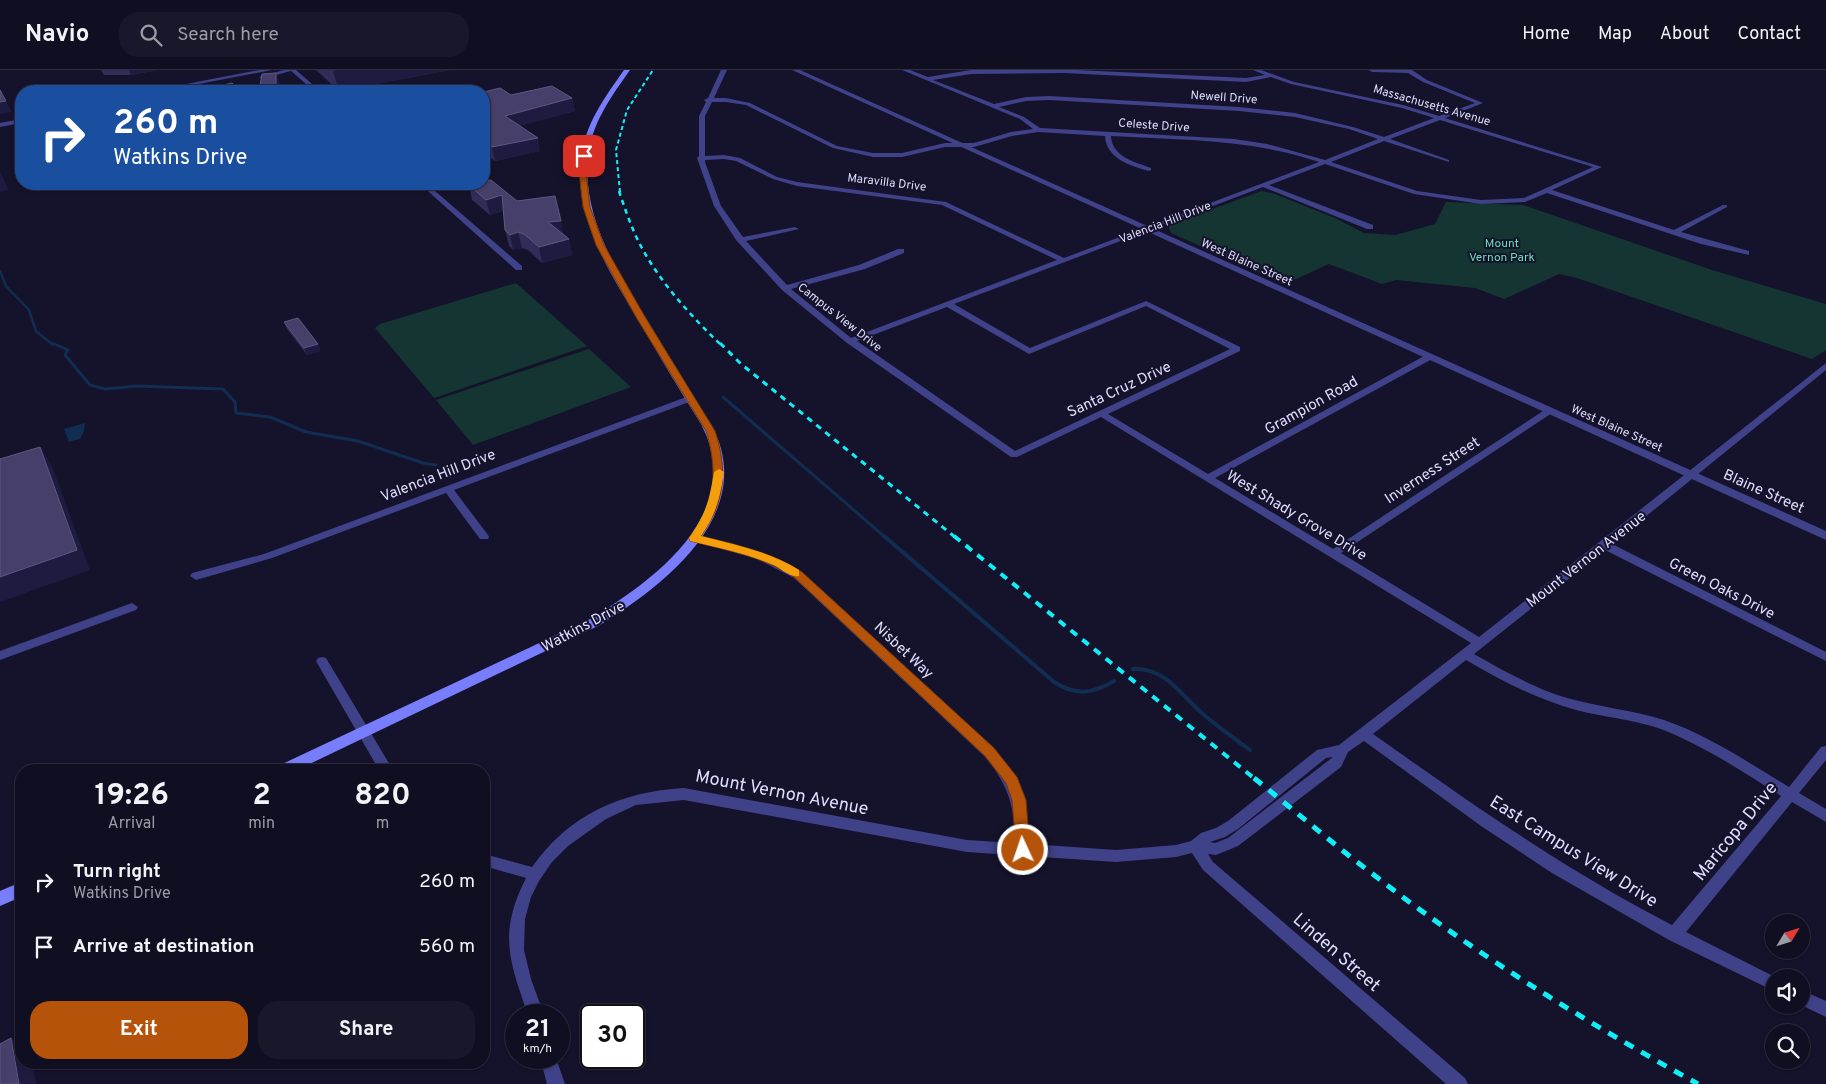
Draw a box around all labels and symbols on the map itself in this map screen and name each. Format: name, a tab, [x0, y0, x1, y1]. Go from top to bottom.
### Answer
street label: Massachusetts Avenue	[1371, 82, 1492, 130]
street label: Newell Drive	[1190, 88, 1258, 108]
street label: Celeste Drive	[1118, 116, 1190, 136]
pin	[563, 135, 605, 177]
street label: Maravilla Drive	[846, 170, 927, 196]
street label: Valencia Hill Drive	[1117, 198, 1214, 248]
street label: West Blaine Street	[1198, 236, 1295, 290]
park label: Mount Vernon Park	[1469, 236, 1535, 266]
street label: Campus View Drive	[794, 280, 885, 356]
street label: Santa Cruz Drive	[1065, 358, 1175, 423]
street label: Grampion Road	[1262, 373, 1362, 440]
street label: West Blaine Street	[1568, 402, 1665, 456]
street label: Inverness Street	[1382, 433, 1484, 509]
street label: Valencia Hill Drive	[378, 446, 499, 507]
street label: Blaine Street	[1720, 466, 1807, 519]
street label: West Shady Grove Drive	[1222, 467, 1370, 566]
street label: Mount Vernon Avenue	[1523, 508, 1651, 613]
street label: Green Oaks Drive	[1665, 554, 1778, 624]
street label: Watkins Drive	[539, 597, 629, 657]
street label: Nisbet Way	[869, 619, 937, 684]
street label: Mount Vernon Avenue	[693, 765, 870, 822]
street label: Maricopa Drive	[1689, 778, 1783, 886]
street label: East Campus View Drive	[1485, 791, 1662, 913]
position arrow	[996, 823, 1048, 875]
street label: Linden Street	[1287, 909, 1385, 998]
north arrow	[1765, 914, 1810, 959]
speed limit sign: 30	[580, 1004, 645, 1069]

